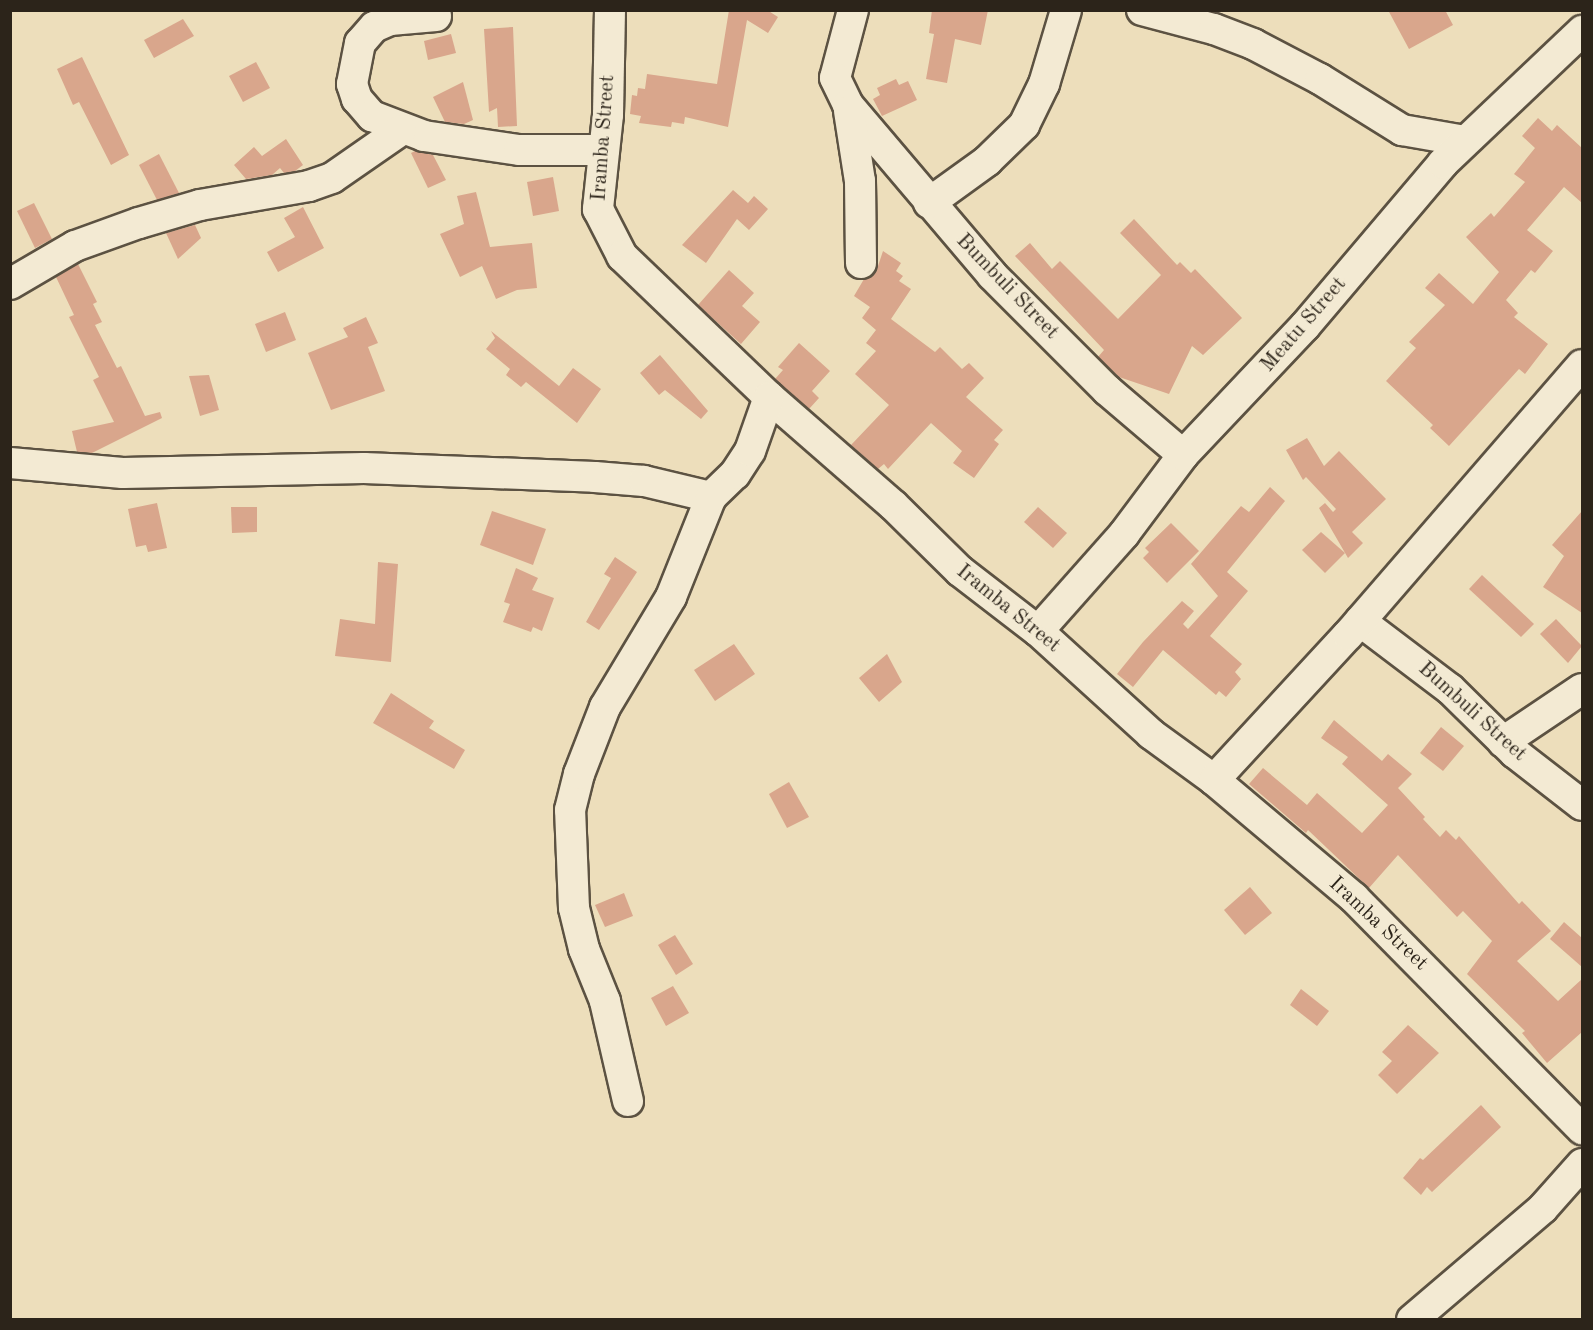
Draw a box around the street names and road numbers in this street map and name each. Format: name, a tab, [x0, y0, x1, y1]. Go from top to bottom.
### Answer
street label: Iramba Street	[587, 74, 621, 202]
street label: Bumbuli Street	[950, 229, 1064, 345]
street label: Meatu Street	[1256, 272, 1352, 378]
street label: Iramba Street	[951, 559, 1065, 659]
street label: Bumbuli Street	[1413, 657, 1531, 767]
street label: Iramba Street	[1323, 872, 1433, 976]

